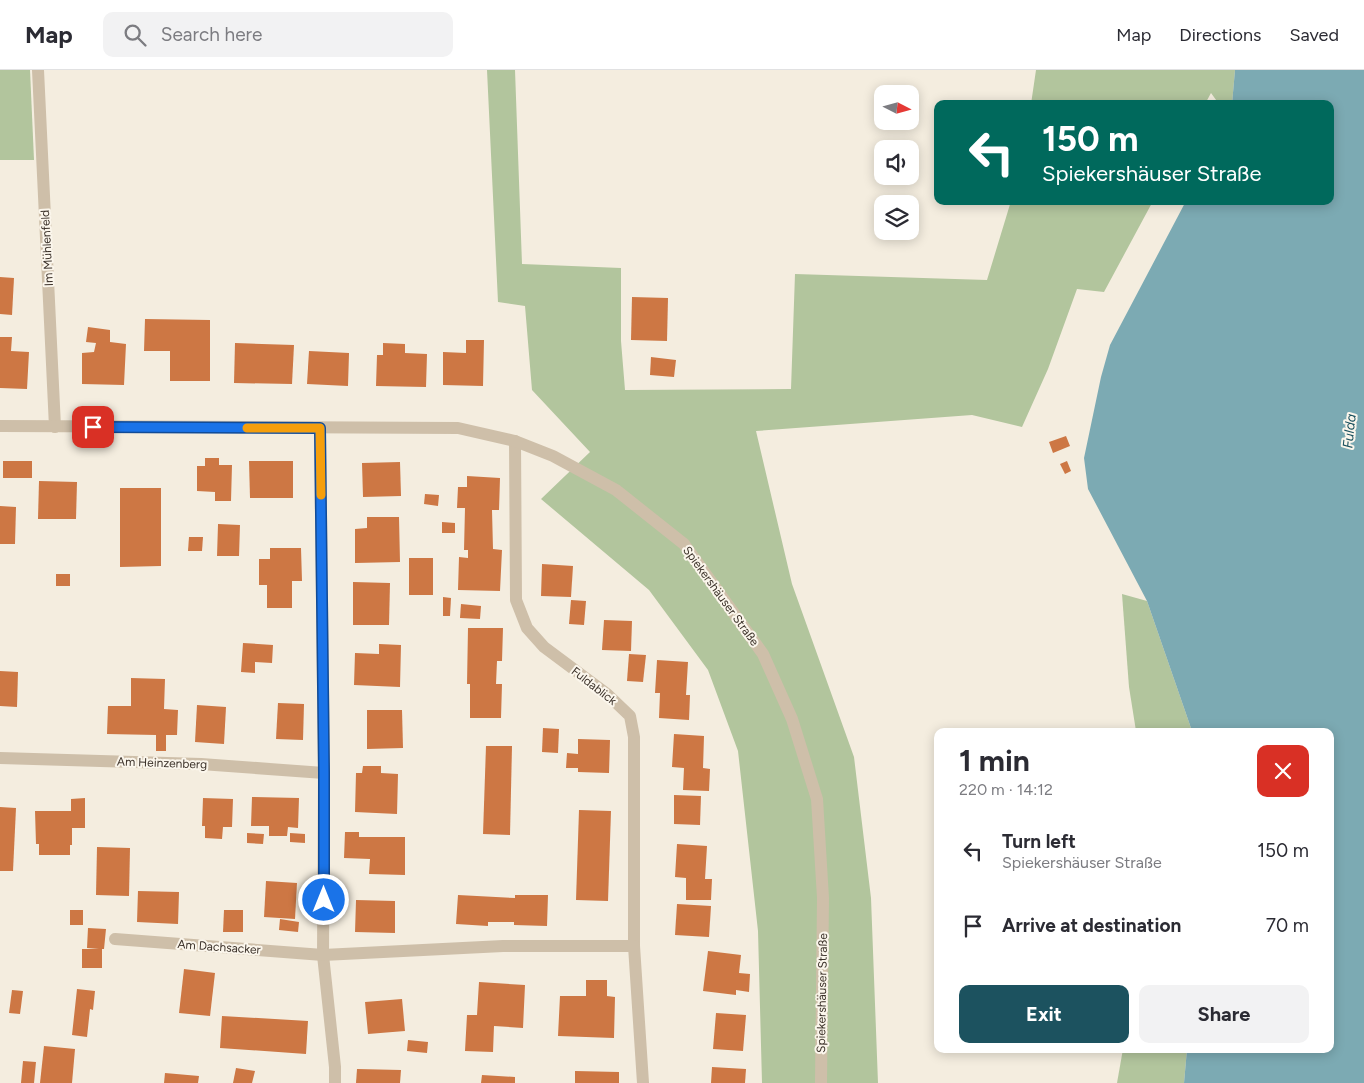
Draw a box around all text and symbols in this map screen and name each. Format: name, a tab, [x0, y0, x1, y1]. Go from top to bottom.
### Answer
search box	[103, 12, 453, 57]
text: Map	[25, 20, 73, 49]
icon: search	[121, 21, 149, 49]
text: Search here	[161, 23, 262, 46]
text: Map	[1116, 24, 1151, 46]
text: Directions	[1179, 24, 1261, 46]
text: Saved	[1289, 24, 1339, 46]
north arrow	[874, 85, 919, 130]
map controls	[874, 85, 919, 240]
text: 150 m	[1042, 118, 1139, 160]
icon: left	[959, 120, 1024, 185]
button: sound	[874, 140, 919, 185]
text: Spiekershäuser Straße	[1042, 160, 1262, 187]
button: layers	[874, 195, 919, 240]
street label: Im Mühlenfeld	[38, 209, 56, 287]
pin	[72, 406, 114, 448]
icon: arrive	[79, 413, 107, 441]
water label: Fulda	[1339, 413, 1360, 449]
street label: Spiekershäuser Straße	[680, 543, 762, 649]
street label: Fuldablick	[569, 664, 620, 708]
text: 1 min	[959, 742, 1030, 779]
button: close	[1257, 745, 1309, 797]
street label: Am Heinzenberg	[117, 754, 207, 772]
text: 220 m · 14:12	[959, 780, 1053, 799]
text: Turn left	[1002, 830, 1076, 853]
icon: left	[959, 837, 987, 865]
text: 150 m	[1257, 839, 1309, 862]
text: Spiekershäuser Straße	[1002, 853, 1162, 872]
position arrow	[297, 873, 349, 925]
icon: arrive	[959, 912, 987, 940]
text: Arrive at destination	[1002, 914, 1181, 937]
text: 70 m	[1266, 914, 1309, 937]
street label: Spiekershäuser Straße	[814, 933, 830, 1053]
street label: Am Dachsacker	[177, 937, 261, 957]
button: Exit	[959, 985, 1129, 1043]
button: Share	[1139, 985, 1309, 1043]

